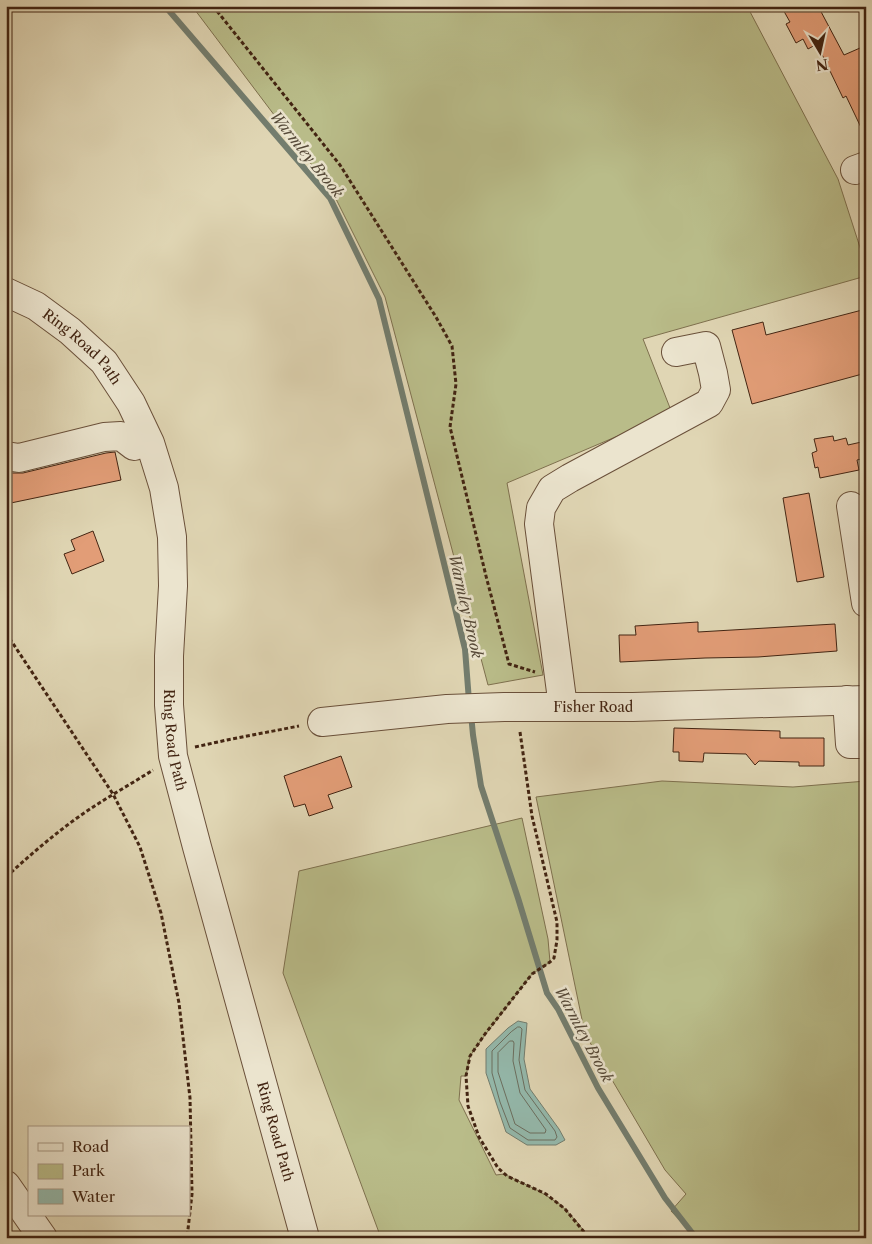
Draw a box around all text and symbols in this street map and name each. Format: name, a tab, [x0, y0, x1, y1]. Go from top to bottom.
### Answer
north arrow	[794, 28, 844, 78]
text: N	[815, 55, 829, 75]
water label: Warmley Brook	[266, 107, 348, 201]
street label: Ring Road Path	[39, 305, 125, 388]
water label: Warmley Brook	[445, 552, 487, 660]
street label: Ring Road Path	[160, 689, 191, 793]
street label: Fisher Road	[553, 698, 634, 716]
water label: Warmley Brook	[551, 983, 617, 1086]
street label: Ring Road Path	[253, 1079, 298, 1184]
legend	[28, 1126, 190, 1216]
text: Road	[72, 1137, 109, 1156]
text: Park	[72, 1161, 106, 1180]
text: Water	[71, 1187, 116, 1206]

